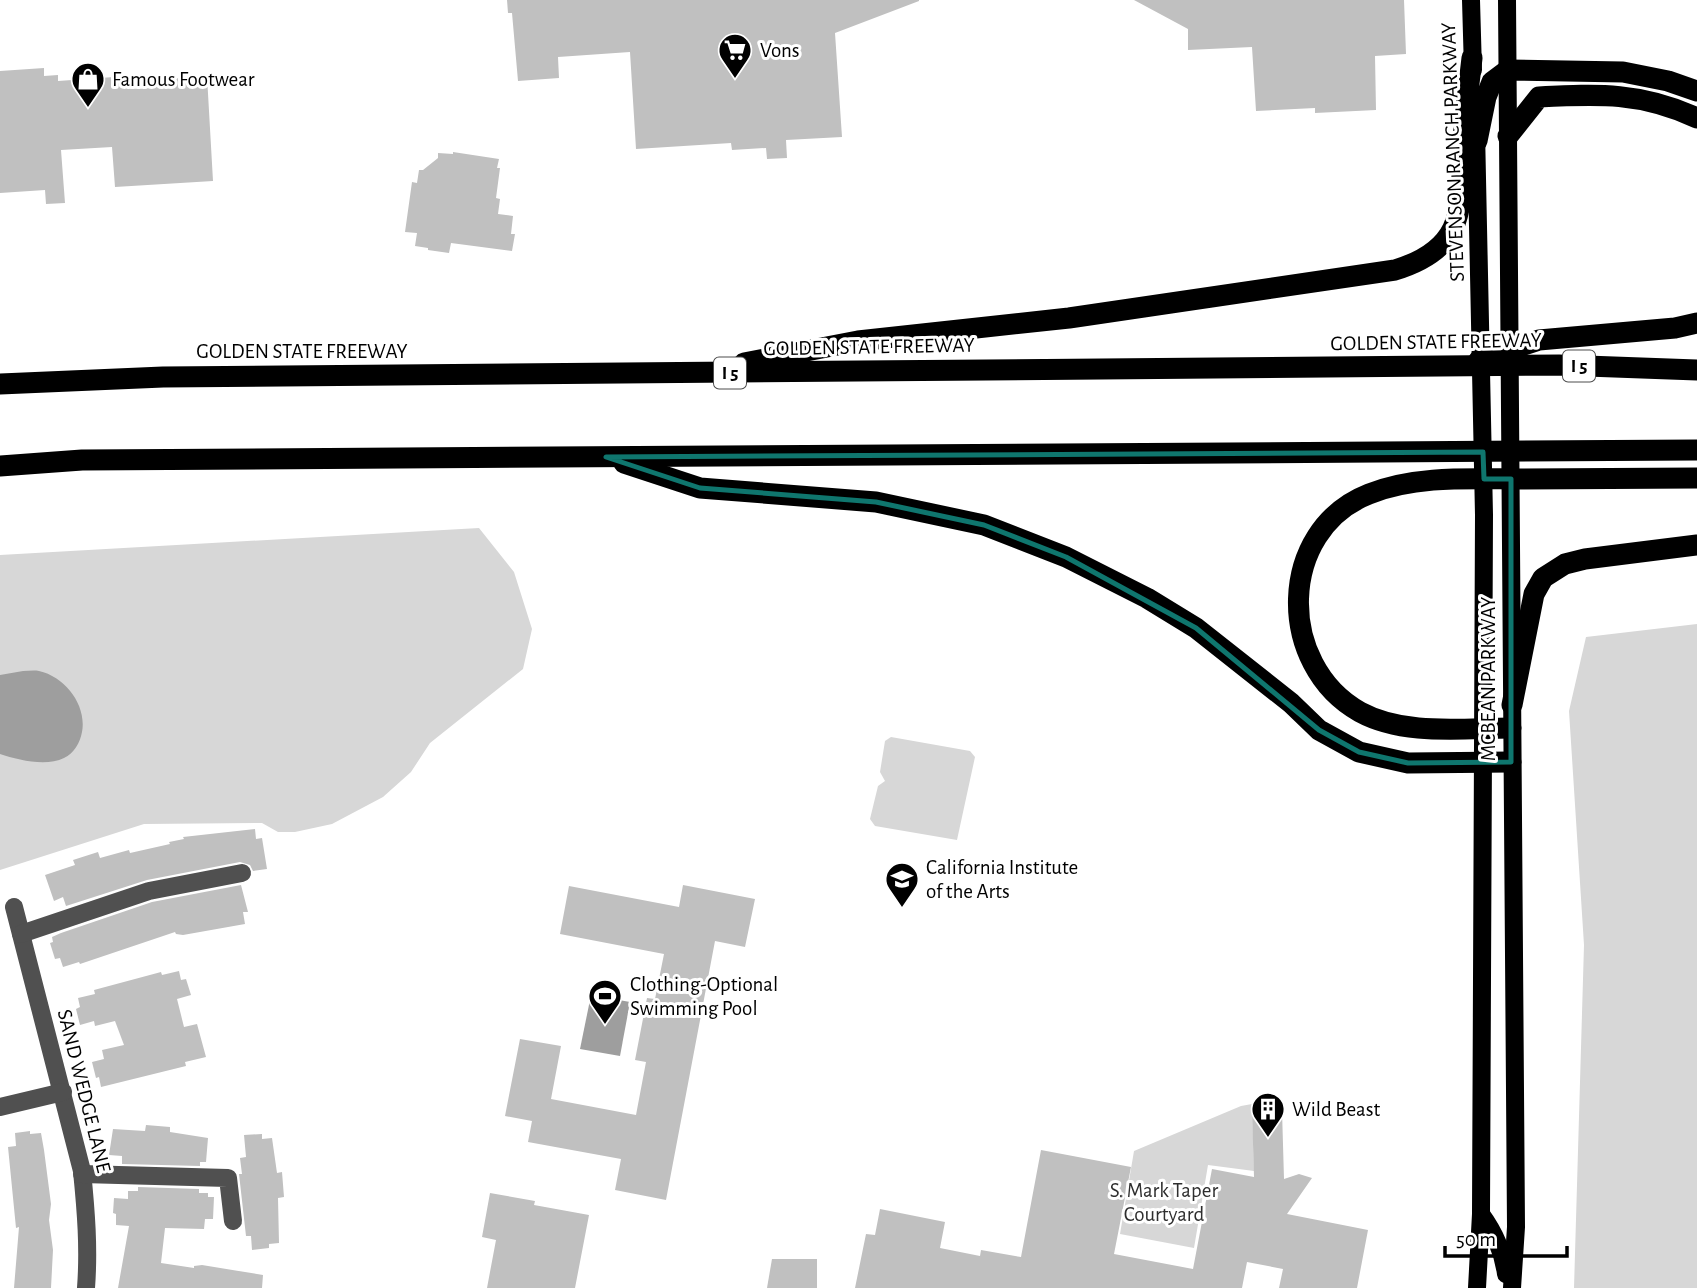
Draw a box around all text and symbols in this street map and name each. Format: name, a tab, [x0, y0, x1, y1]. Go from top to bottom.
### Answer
street label: STEVENSON RANCH PARKWAY	[1438, 22, 1468, 282]
supermarket icon: Vons	[716, 31, 754, 80]
place label: Vons	[760, 40, 800, 61]
shop icon: Famous Footwear	[69, 60, 107, 109]
place label: Famous Footwear	[112, 69, 255, 90]
street label: GOLDEN STATE FREEWAY	[1330, 330, 1542, 354]
street label: GOLDEN STATE FREEWAY	[763, 335, 975, 359]
street label: GOLDEN STATE FREEWAY	[196, 341, 408, 362]
road number: I 5	[1563, 350, 1595, 382]
road number: I 5	[714, 358, 746, 388]
street label: MCBEAN PARKWAY	[1478, 597, 1499, 761]
place label: California Institute of the Arts	[926, 857, 1078, 902]
school or university icon: California Institute of the Arts	[883, 860, 921, 909]
place label: Clothing-Optional Swimming Pool	[630, 974, 778, 1019]
sports icon: Clothing-Optional Swimming Pool	[586, 977, 624, 1026]
street label: SAND WEDGE LANE	[54, 1007, 114, 1175]
building icon: Wild Beast	[1249, 1090, 1287, 1139]
place label: Wild Beast	[1292, 1099, 1381, 1120]
park label: S. Mark Taper Courtyard	[1110, 1180, 1218, 1225]
scale bar	[1445, 1214, 1568, 1258]
text: 50 m	[1456, 1229, 1496, 1250]

